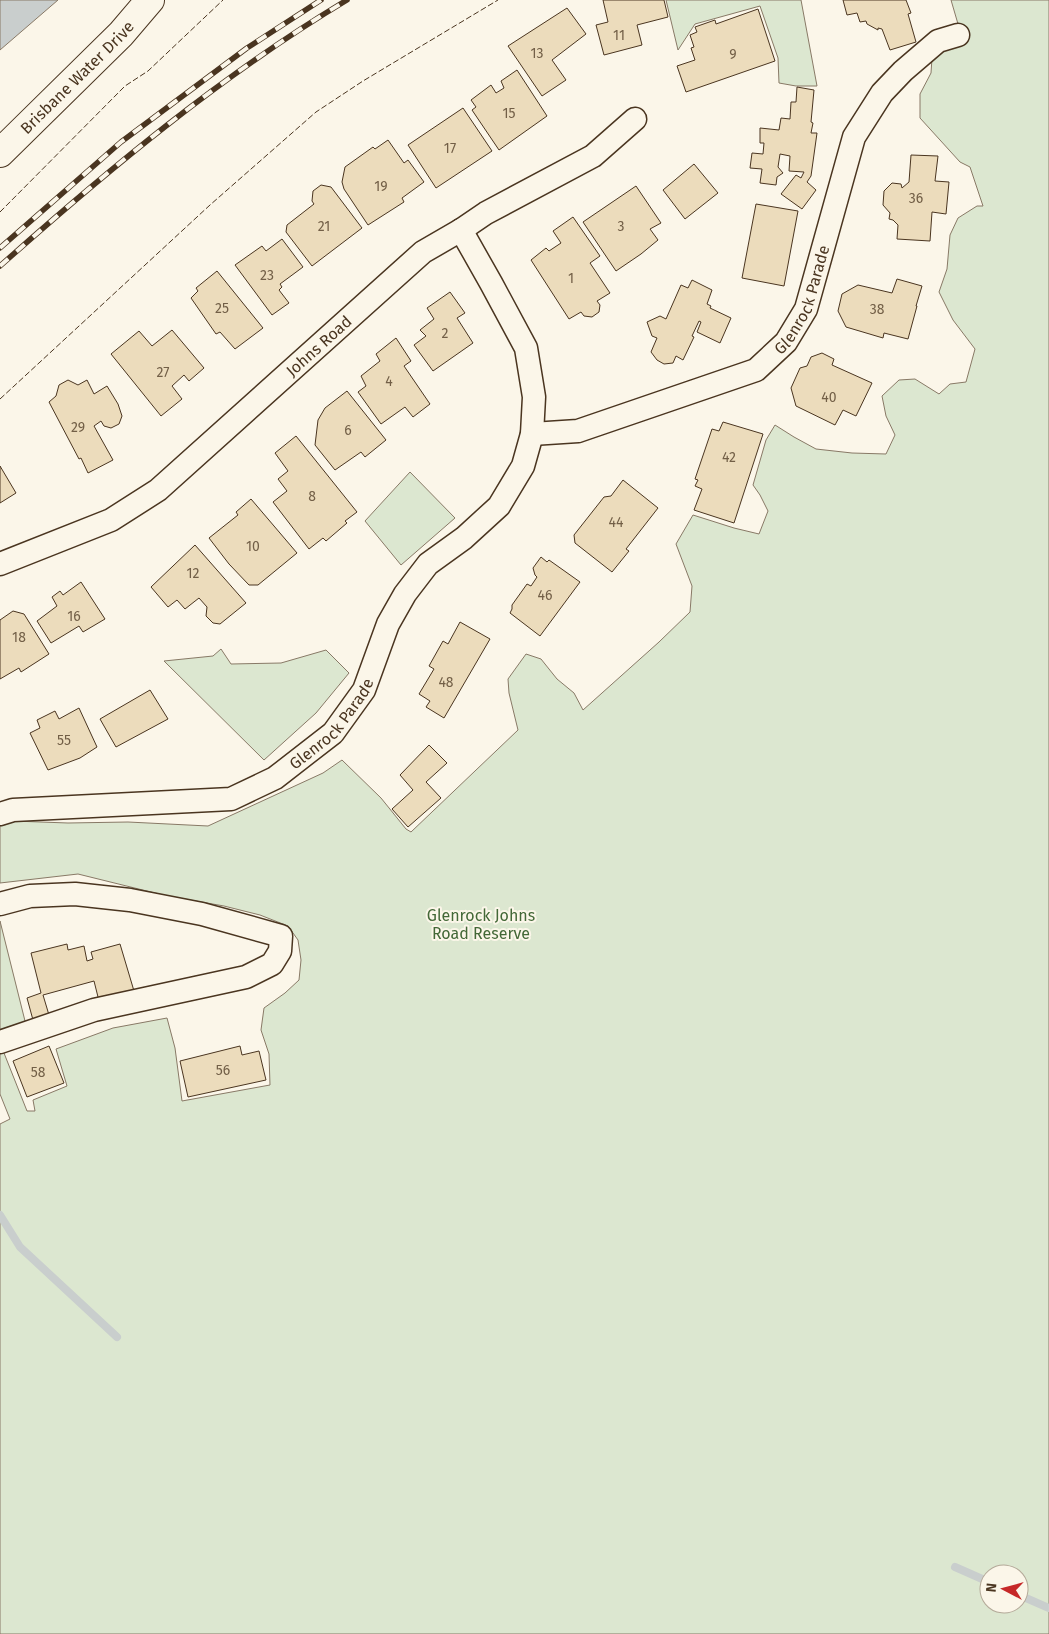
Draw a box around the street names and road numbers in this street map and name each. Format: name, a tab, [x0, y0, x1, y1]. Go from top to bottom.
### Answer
street label: Brisbane Water Drive	[16, 17, 138, 138]
street label: Glenrock Parade	[770, 243, 833, 358]
street label: Johns Road	[282, 312, 356, 381]
street label: Glenrock Parade	[286, 676, 377, 773]

